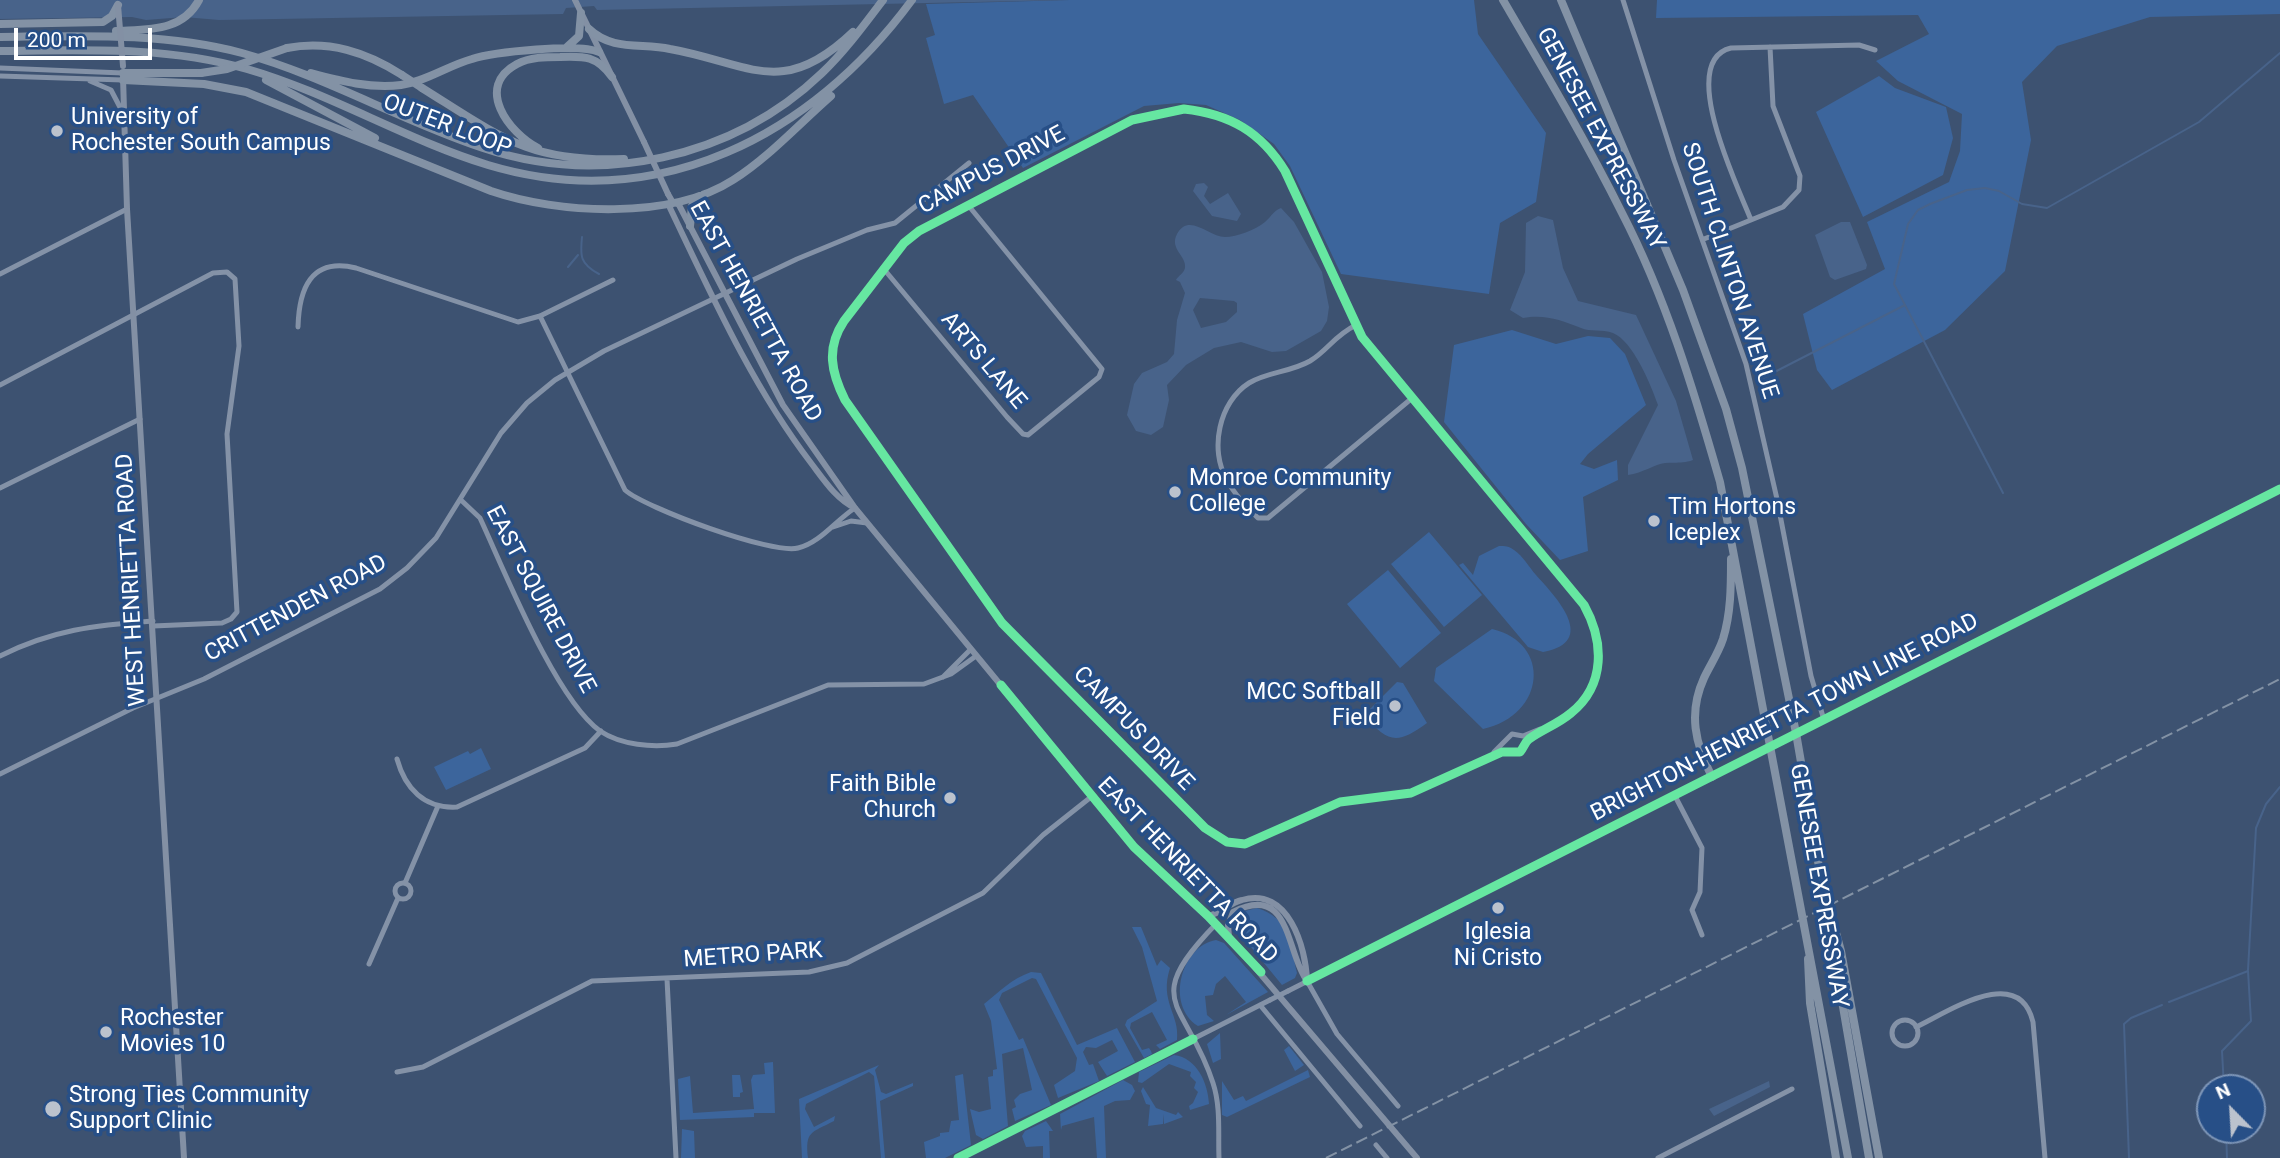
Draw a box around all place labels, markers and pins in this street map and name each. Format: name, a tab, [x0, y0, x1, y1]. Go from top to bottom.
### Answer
place label: University of Rochester South Campus	[71, 104, 331, 158]
marker: University of Rochester South Campus	[49, 123, 65, 139]
place label: Monroe Community College	[1189, 465, 1391, 519]
marker: Monroe Community College	[1167, 484, 1183, 500]
place label: Tim Hortons Iceplex	[1668, 494, 1796, 548]
marker: Tim Hortons Iceplex	[1646, 513, 1662, 529]
place label: MCC Softball Field	[1246, 679, 1381, 733]
marker: MCC Softball Field	[1387, 698, 1403, 714]
place label: Faith Bible Church	[829, 771, 936, 825]
marker: Faith Bible Church	[942, 790, 958, 806]
marker: Iglesia Ni Cristo	[1490, 900, 1506, 916]
place label: Iglesia Ni Cristo	[1454, 919, 1542, 973]
place label: Rochester Movies 10	[120, 1005, 225, 1059]
marker: Rochester Movies 10	[98, 1024, 114, 1040]
place label: Strong Ties Community Support Clinic	[69, 1082, 309, 1136]
marker: Strong Ties Community Support Clinic	[43, 1099, 63, 1119]

